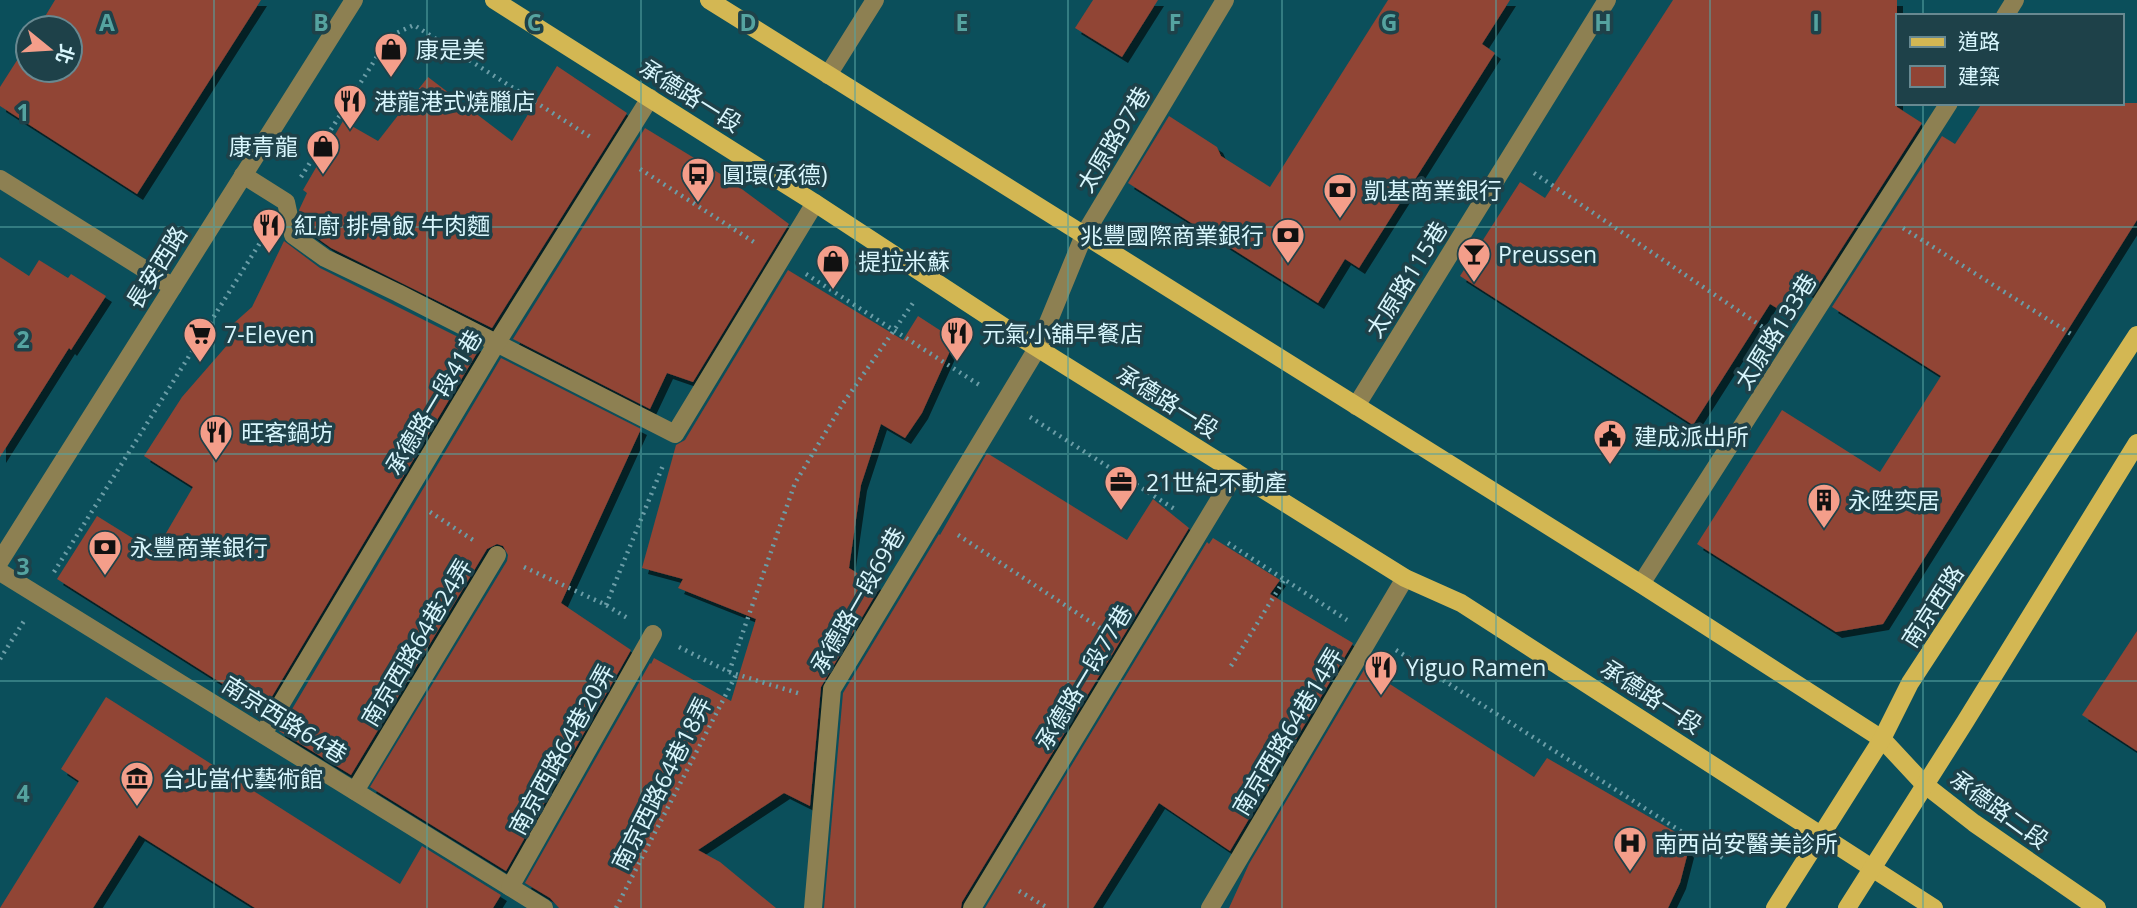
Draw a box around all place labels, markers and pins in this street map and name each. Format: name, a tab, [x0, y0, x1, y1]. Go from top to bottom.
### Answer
shop icon: 康是美	[372, 30, 410, 79]
place label: 康是美	[416, 33, 485, 65]
restaurant icon: 港龍港式燒臘店	[331, 82, 369, 131]
place label: 港龍港式燒臘店	[374, 85, 535, 117]
shop icon: 康青龍	[304, 127, 342, 176]
place label: 康青龍	[229, 130, 298, 162]
bus stop icon: 圓環(承德)	[679, 155, 717, 204]
place label: 圓環(承德)	[722, 158, 828, 190]
bank icon: 凱基商業銀行	[1321, 171, 1359, 220]
place label: 凱基商業銀行	[1364, 174, 1502, 206]
restaurant icon: 紅廚 排骨飯 牛肉麵	[250, 206, 288, 255]
place label: 紅廚 排骨飯 牛肉麵	[294, 209, 490, 241]
bank icon: 兆豐國際商業銀行	[1269, 216, 1307, 265]
place label: 兆豐國際商業銀行	[1080, 219, 1264, 251]
bar icon: Preussen	[1455, 235, 1493, 284]
place label: Preussen	[1498, 238, 1597, 270]
shop icon: 提拉米蘇	[814, 242, 852, 291]
place label: 提拉米蘇	[858, 245, 950, 277]
restaurant icon: 元氣小舖早餐店	[938, 314, 976, 363]
supermarket icon: 7-Eleven	[181, 315, 219, 364]
place label: 元氣小舖早餐店	[982, 317, 1143, 349]
place label: 7-Eleven	[224, 318, 315, 350]
restaurant icon: 旺客鍋坊	[197, 413, 235, 462]
place label: 旺客鍋坊	[241, 416, 333, 448]
public building icon: 建成派出所	[1591, 417, 1629, 466]
place label: 建成派出所	[1634, 420, 1749, 452]
office icon: 21世紀不動產	[1102, 463, 1140, 512]
place label: 21世紀不動產	[1146, 466, 1287, 498]
building icon: 永陞奕居	[1805, 481, 1843, 530]
place label: 永陞奕居	[1848, 484, 1940, 516]
bank icon: 永豐商業銀行	[86, 528, 124, 577]
place label: 永豐商業銀行	[130, 531, 268, 563]
restaurant icon: Yiguo Ramen	[1362, 648, 1400, 697]
place label: Yiguo Ramen	[1406, 651, 1546, 683]
museum icon: 台北當代藝術館	[118, 759, 156, 808]
place label: 台北當代藝術館	[162, 762, 323, 794]
hospital icon: 南西尚安醫美診所	[1611, 824, 1649, 873]
place label: 南西尚安醫美診所	[1654, 827, 1838, 859]

